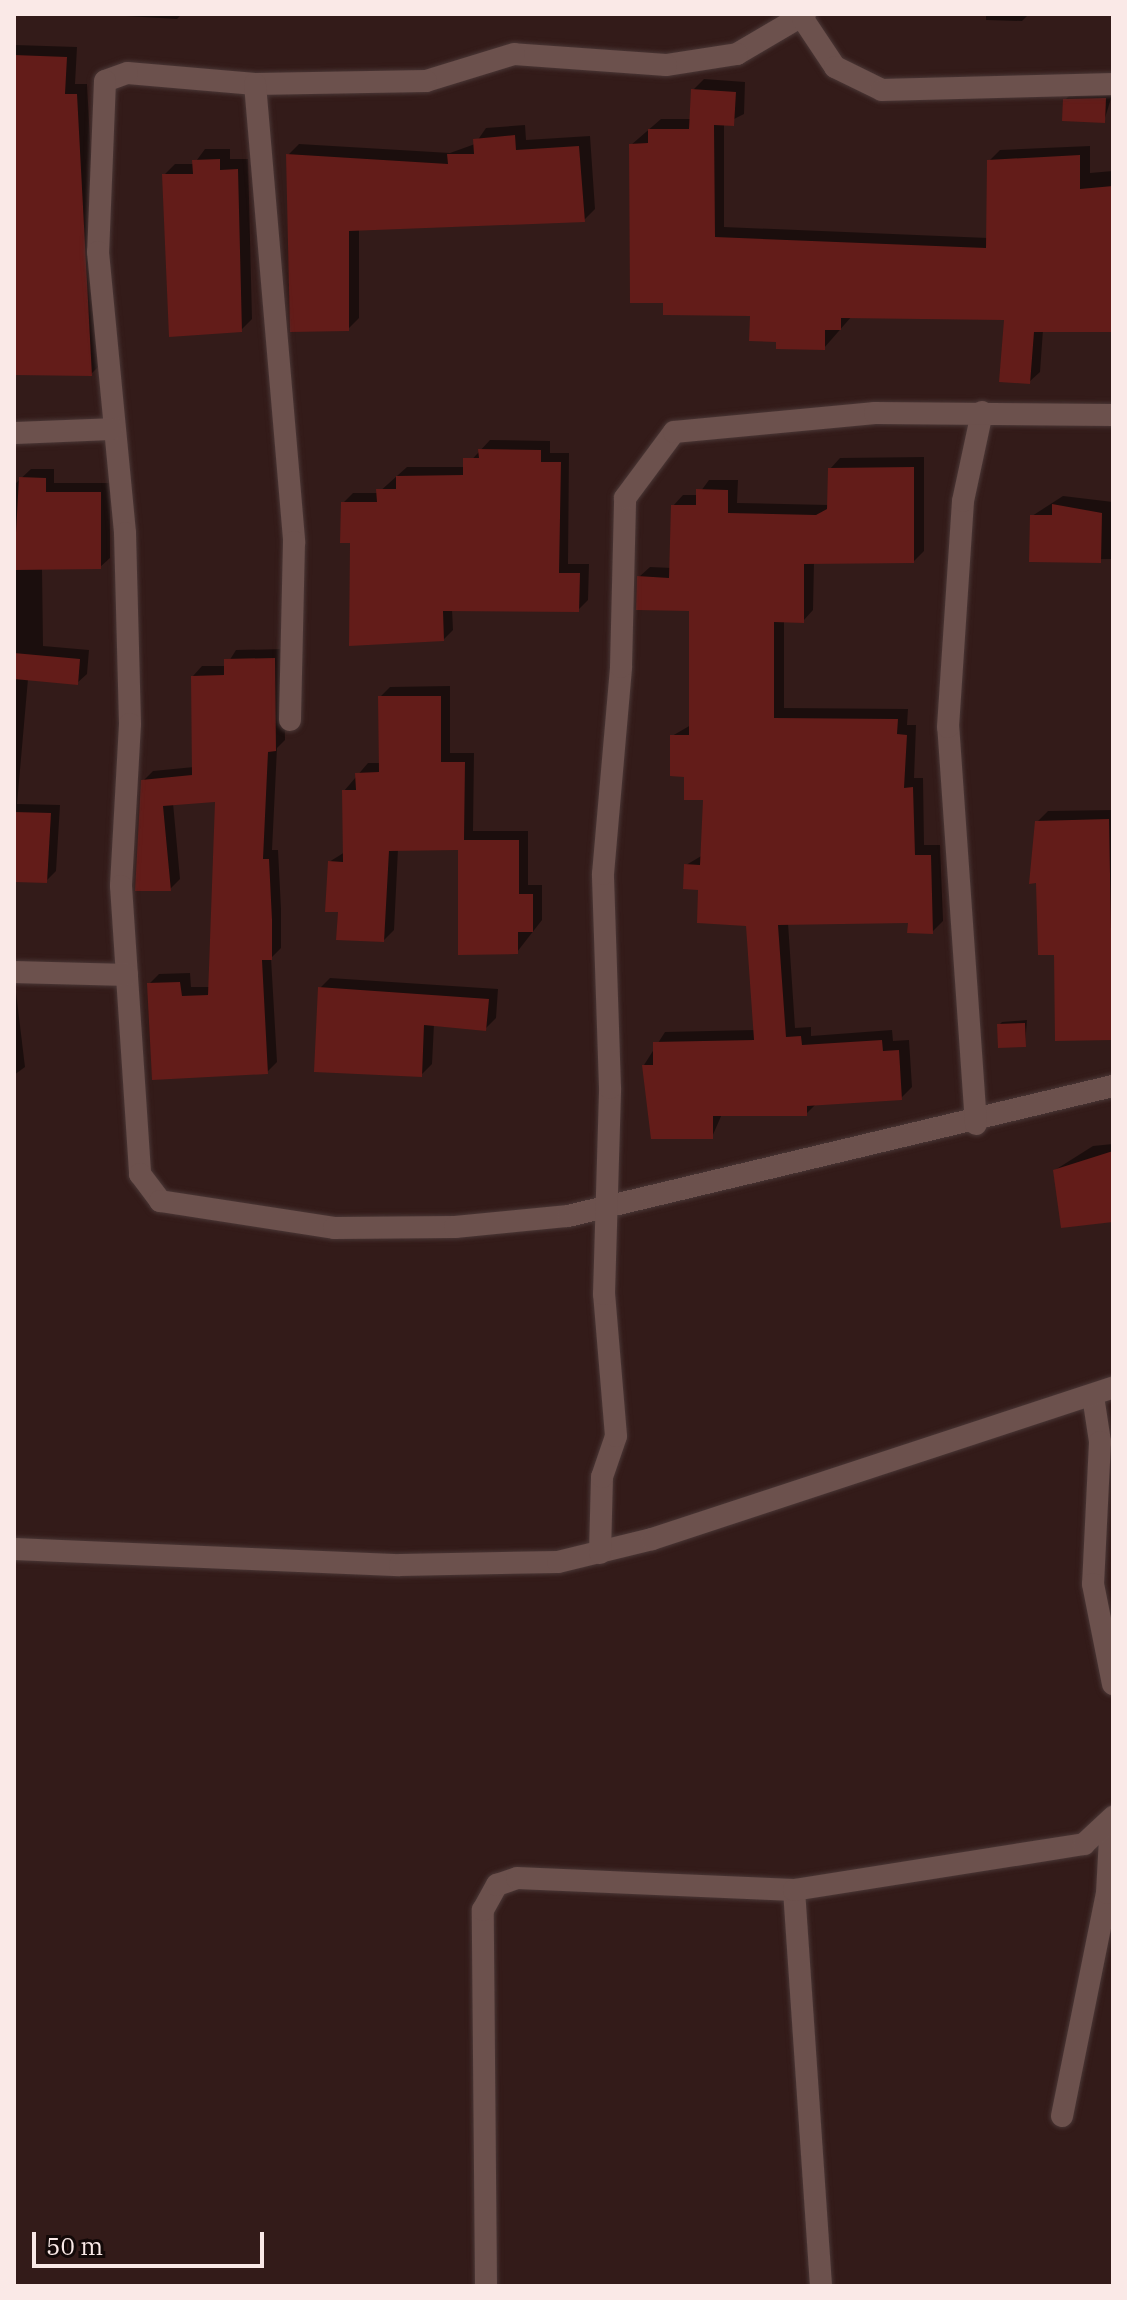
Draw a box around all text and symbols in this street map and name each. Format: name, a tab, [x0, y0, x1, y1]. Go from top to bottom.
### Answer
scale bar	[36, 2216, 268, 2266]
text: 50 m	[46, 2230, 103, 2262]

